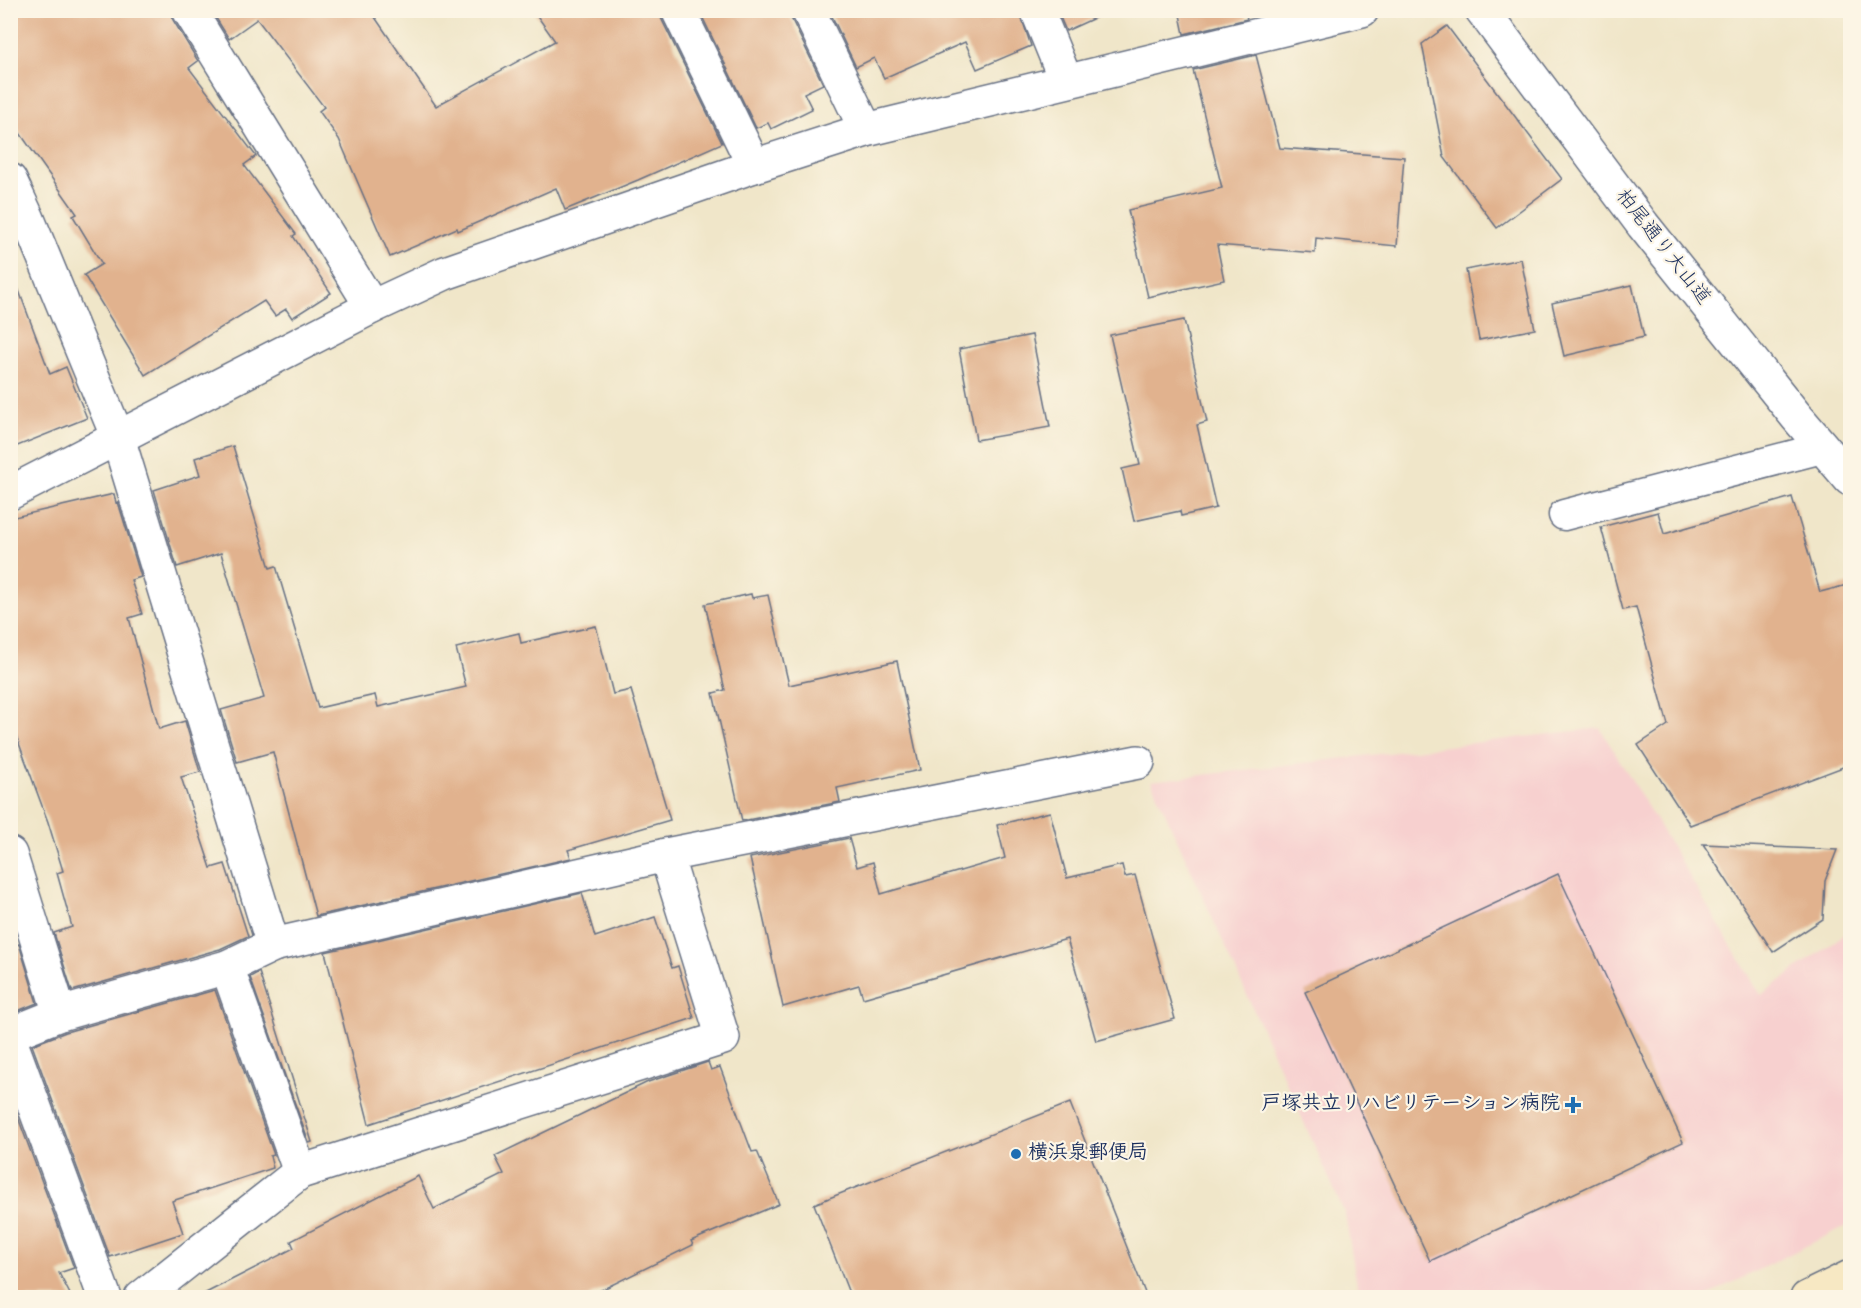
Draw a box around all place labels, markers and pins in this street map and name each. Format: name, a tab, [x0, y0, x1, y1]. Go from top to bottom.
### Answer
place label: 戸塚共立リハビリテーション病院	[1261, 1091, 1560, 1119]
marker: 戸塚共立リハビリテーション病院	[1564, 1096, 1582, 1114]
place label: 横浜泉郵便局	[1028, 1140, 1148, 1168]
marker: 横浜泉郵便局	[1009, 1147, 1023, 1161]

